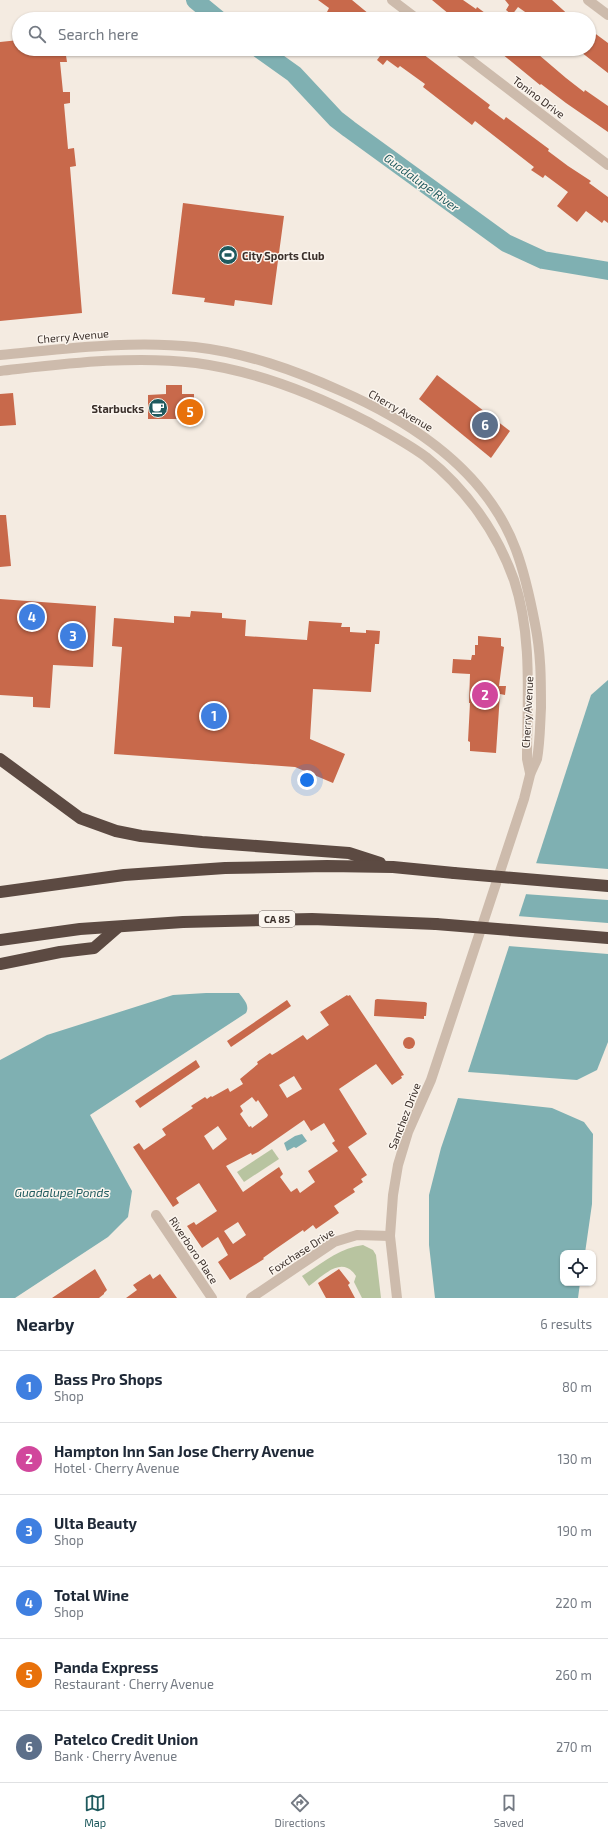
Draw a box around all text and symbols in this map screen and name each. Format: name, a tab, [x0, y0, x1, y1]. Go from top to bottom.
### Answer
search box	[12, 12, 596, 56]
icon: search	[26, 23, 48, 45]
text: Search here	[58, 25, 139, 43]
street label: Tonino Drive	[510, 73, 568, 121]
water label: Guadalupe River	[382, 150, 462, 214]
sports icon: City Sports Club	[217, 244, 239, 266]
place label: City Sports Club	[242, 249, 325, 263]
street label: Cherry Avenue	[37, 326, 110, 346]
street label: Cherry Avenue	[367, 386, 436, 434]
cafe icon: Starbucks	[147, 397, 169, 419]
pin: 5	[177, 397, 203, 427]
place label: Starbucks	[91, 402, 144, 415]
pin: 6	[472, 410, 498, 440]
pin: 4	[19, 602, 45, 632]
pin: 3	[60, 621, 86, 651]
street label: Cherry Avenue	[519, 676, 535, 748]
pin: 2	[472, 680, 498, 710]
pin: 1	[201, 701, 227, 731]
your location	[297, 770, 317, 790]
road number: CA 85	[259, 911, 295, 927]
street label: Sanchez Drive	[385, 1081, 423, 1151]
water label: Guadalupe Ponds	[15, 1185, 109, 1199]
street label: Riverboro Place	[167, 1214, 221, 1286]
street label: Foxchase Drive	[266, 1225, 336, 1277]
map controls	[560, 1250, 596, 1286]
button: locate	[560, 1250, 596, 1286]
text: Nearby	[16, 1314, 74, 1334]
text: 6 results	[540, 1316, 592, 1332]
text: Bass Pro Shops	[54, 1370, 163, 1388]
text: 1	[26, 1379, 32, 1395]
text: 80 m	[562, 1379, 592, 1395]
text: Shop	[54, 1388, 84, 1404]
text: Hampton Inn San Jose Cherry Avenue	[54, 1442, 314, 1460]
text: 2	[25, 1451, 33, 1467]
text: 130 m	[557, 1451, 592, 1467]
text: Hotel · Cherry Avenue	[54, 1460, 180, 1476]
text: Ulta Beauty	[54, 1514, 137, 1532]
text: 3	[25, 1523, 33, 1539]
text: 190 m	[557, 1523, 592, 1539]
text: Shop	[54, 1532, 84, 1548]
text: Total Wine	[54, 1586, 129, 1604]
text: 4	[25, 1595, 33, 1611]
text: 220 m	[555, 1595, 592, 1611]
text: Shop	[54, 1604, 84, 1620]
text: Panda Express	[54, 1658, 158, 1676]
text: 5	[25, 1667, 33, 1683]
text: 260 m	[555, 1667, 592, 1683]
text: Restaurant · Cherry Avenue	[54, 1676, 214, 1692]
text: Patelco Credit Union	[54, 1730, 198, 1748]
text: 6	[25, 1739, 33, 1755]
text: 270 m	[556, 1739, 592, 1755]
text: Bank · Cherry Avenue	[54, 1748, 177, 1764]
tab: Map	[84, 1792, 106, 1829]
tab: Directions	[275, 1792, 325, 1829]
tab: Saved	[494, 1792, 524, 1829]

